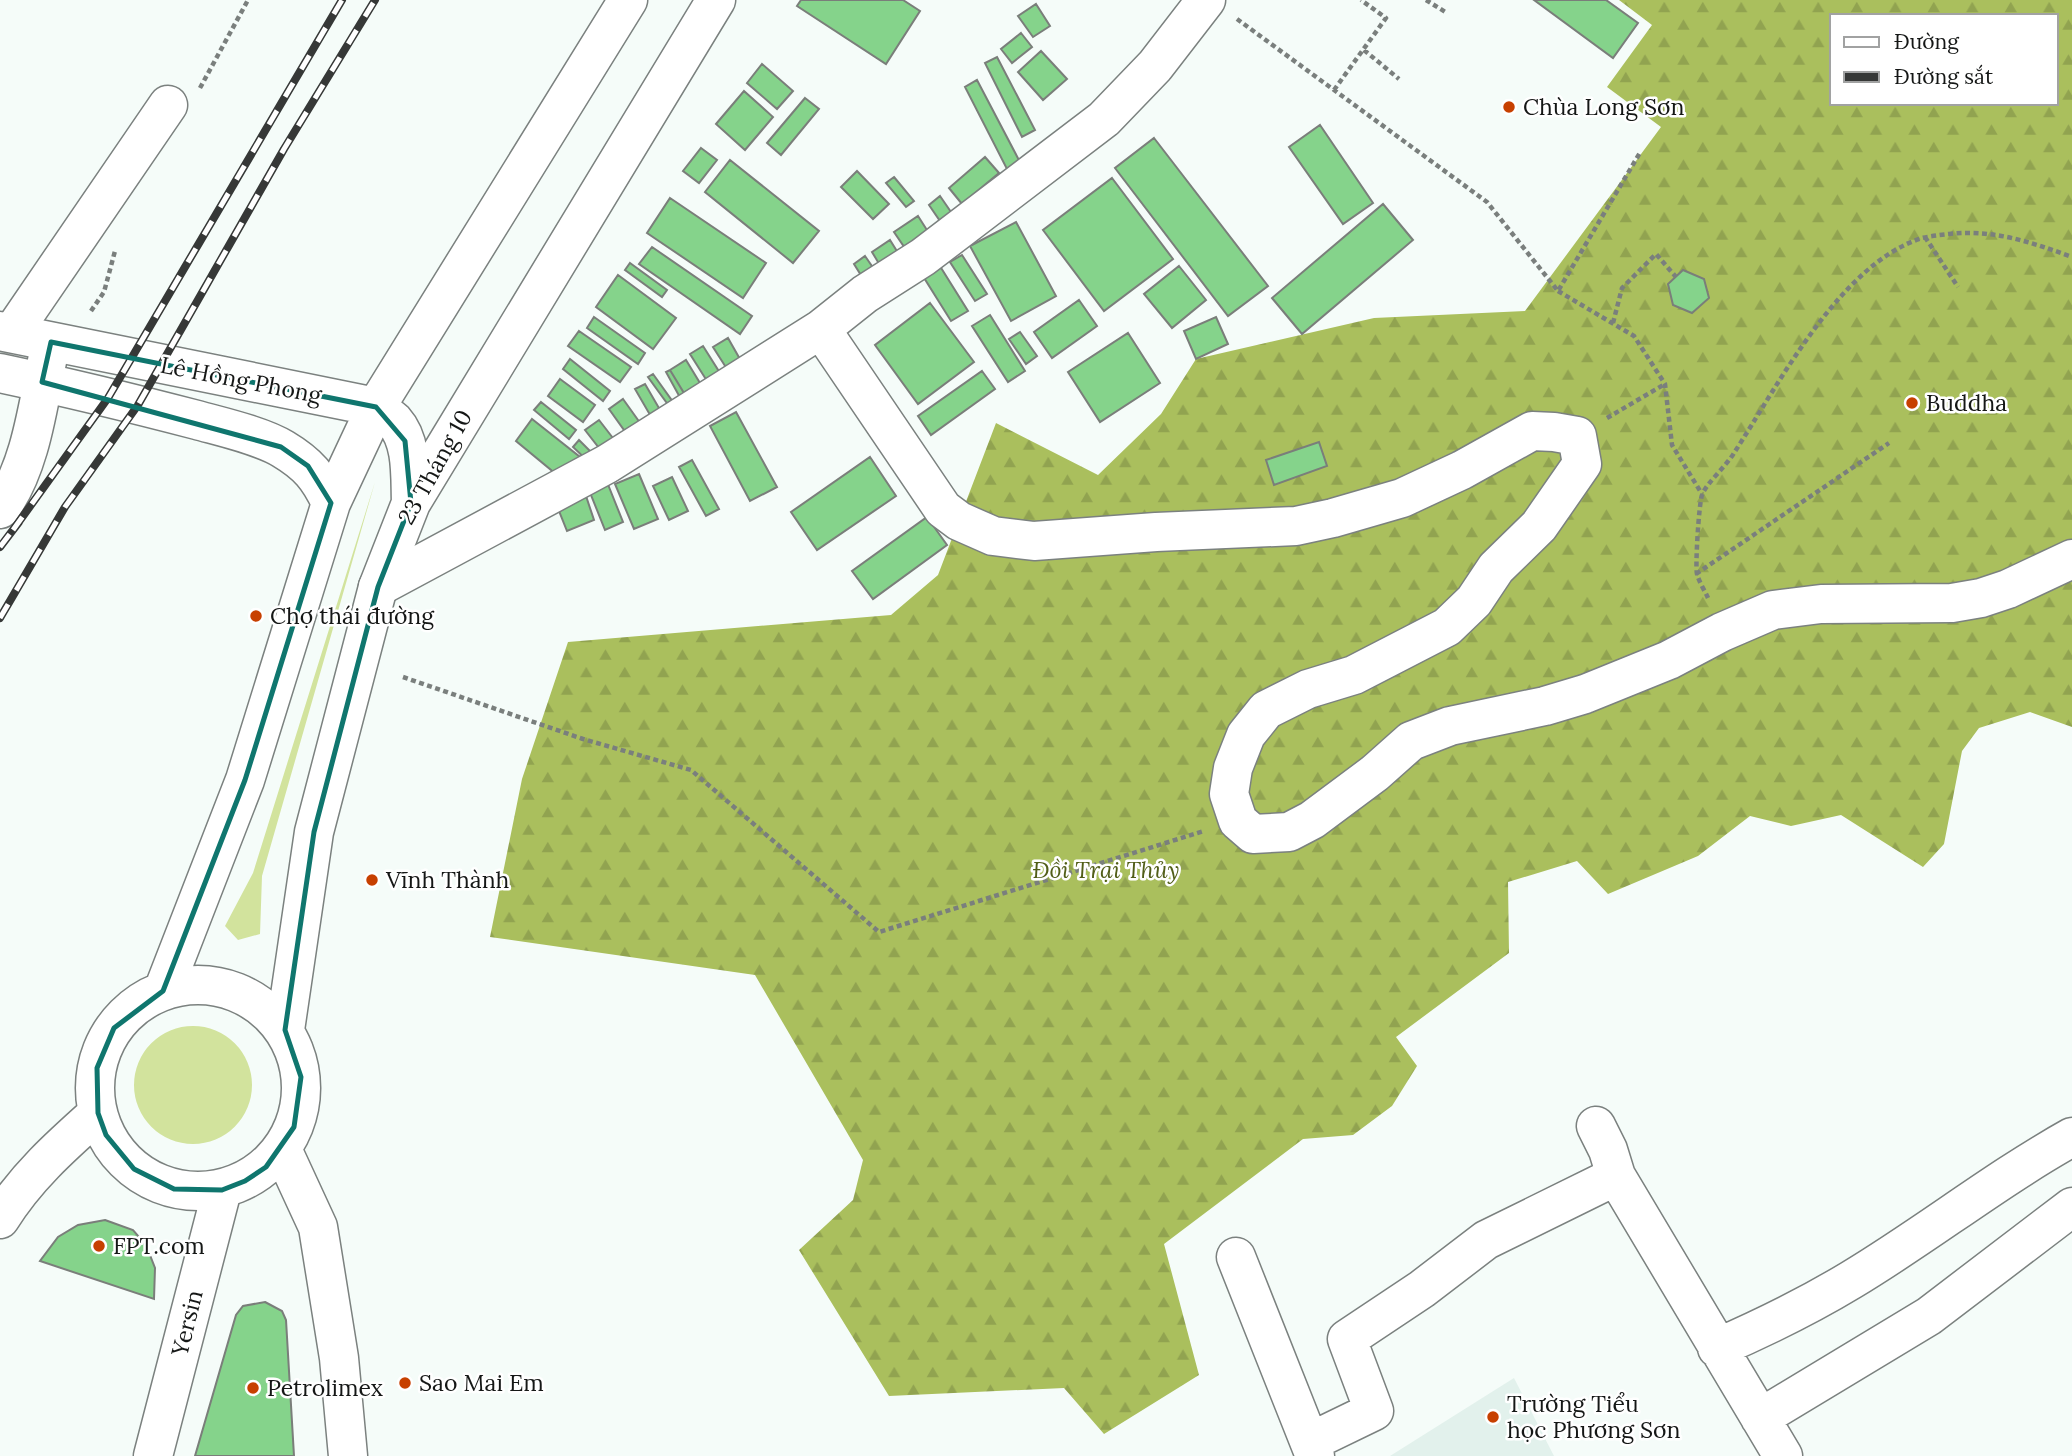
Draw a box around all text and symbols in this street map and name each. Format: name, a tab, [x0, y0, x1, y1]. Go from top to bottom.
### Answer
legend	[1830, 14, 2058, 105]
text: Đường	[1894, 28, 1959, 55]
text: Đường sắt	[1894, 63, 1994, 90]
place label: Chùa Long Sơn	[1523, 92, 1684, 121]
marker: Chùa Long Sơn	[1501, 99, 1517, 115]
street label: Lê Hồng Phong	[158, 350, 325, 410]
place label: Buddha	[1926, 388, 2007, 417]
marker: Buddha	[1904, 395, 1920, 411]
street label: 23 Tháng 10	[391, 404, 478, 529]
place label: Chợ thái đường	[270, 601, 435, 630]
marker: Chợ thái đường	[248, 608, 264, 624]
park label: Đồi Trại Thủy	[1033, 855, 1179, 884]
place label: Vĩnh Thành	[385, 865, 510, 894]
marker: Vĩnh Thành	[364, 872, 380, 888]
place label: FPT.com	[113, 1231, 205, 1260]
marker: FPT.com	[91, 1238, 107, 1254]
street label: Yersin	[164, 1287, 209, 1360]
place label: Sao Mai Em	[419, 1368, 544, 1397]
place label: Petrolimex	[267, 1373, 383, 1402]
marker: Sao Mai Em	[397, 1375, 413, 1391]
marker: Petrolimex	[245, 1380, 261, 1396]
place label: Trường Tiểu học Phương Sơn	[1507, 1389, 1681, 1444]
marker: Trường Tiểu học Phương Sơn	[1485, 1409, 1501, 1425]

